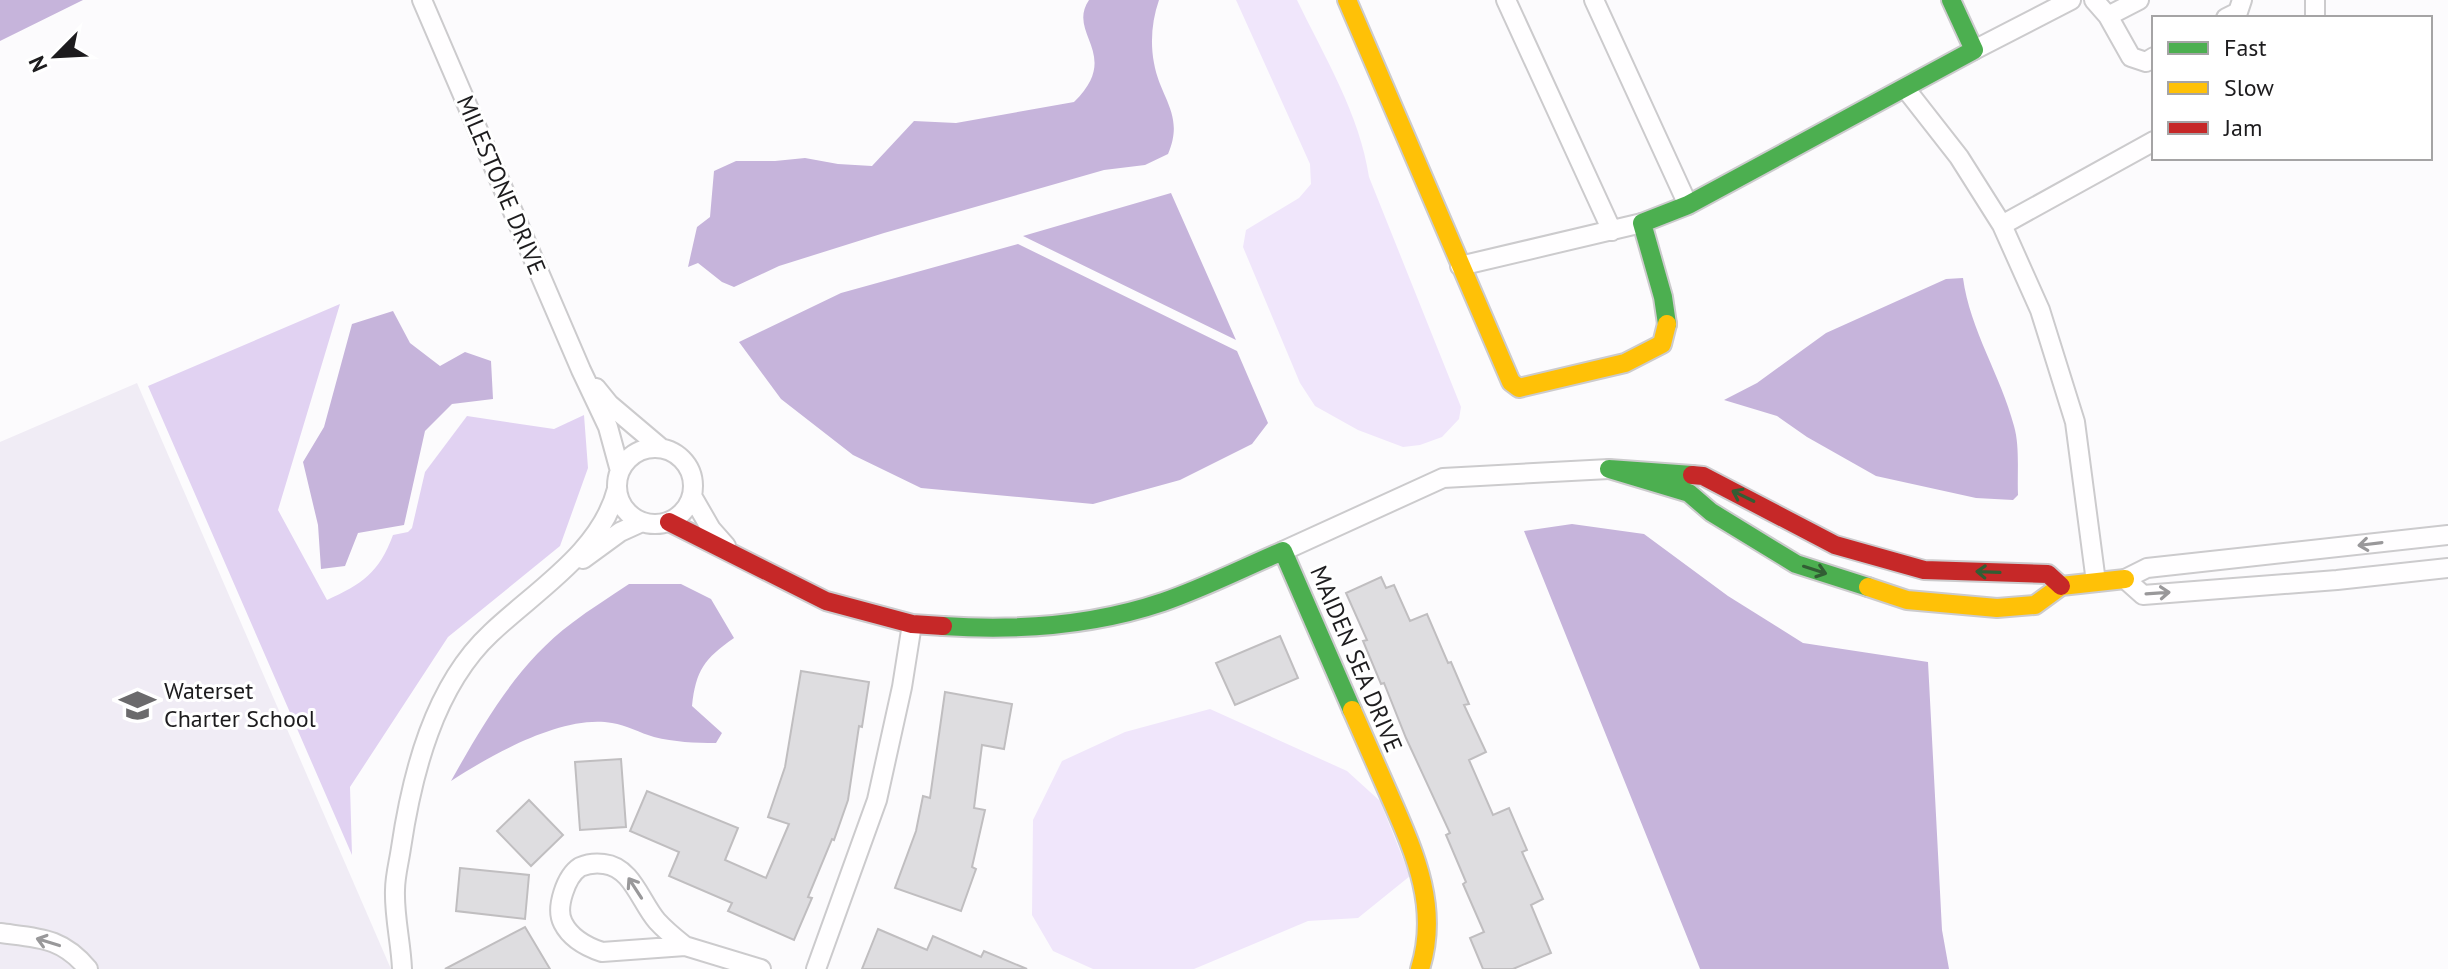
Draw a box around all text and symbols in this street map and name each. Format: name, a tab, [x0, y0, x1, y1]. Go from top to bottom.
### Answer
north arrow	[16, 16, 96, 96]
legend	[2152, 16, 2432, 160]
text: Fast	[2224, 32, 2267, 63]
text: N	[22, 52, 53, 76]
text: Slow	[2224, 72, 2274, 103]
street label: MILESTONE DRIVE	[450, 91, 553, 279]
text: Jam	[2223, 112, 2262, 143]
one-way arrow	[1732, 488, 1756, 503]
one-way arrow	[2358, 537, 2384, 552]
street label: MAIDEN SEA DRIVE	[1303, 561, 1410, 757]
one-way arrow	[1802, 564, 1827, 579]
one-way arrow	[1975, 565, 2001, 580]
one-way arrow	[2144, 585, 2171, 600]
place label: Waterset Charter School	[164, 675, 316, 734]
school or university icon: Waterset Charter School	[119, 686, 157, 724]
one-way arrow	[626, 877, 643, 899]
one-way arrow	[36, 934, 62, 949]

